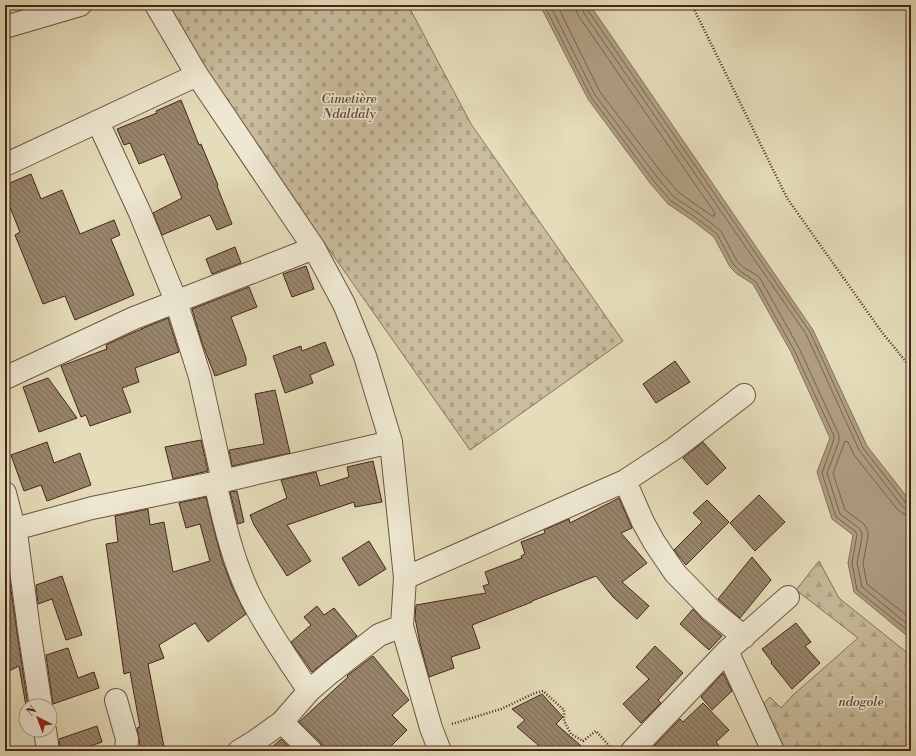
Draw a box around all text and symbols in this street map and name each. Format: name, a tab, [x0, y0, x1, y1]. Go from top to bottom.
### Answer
park label: Cimetière Ndaldaly	[321, 91, 377, 122]
park label: ndogole	[838, 694, 884, 710]
north arrow	[18, 698, 58, 738]
text: N	[24, 703, 40, 719]

